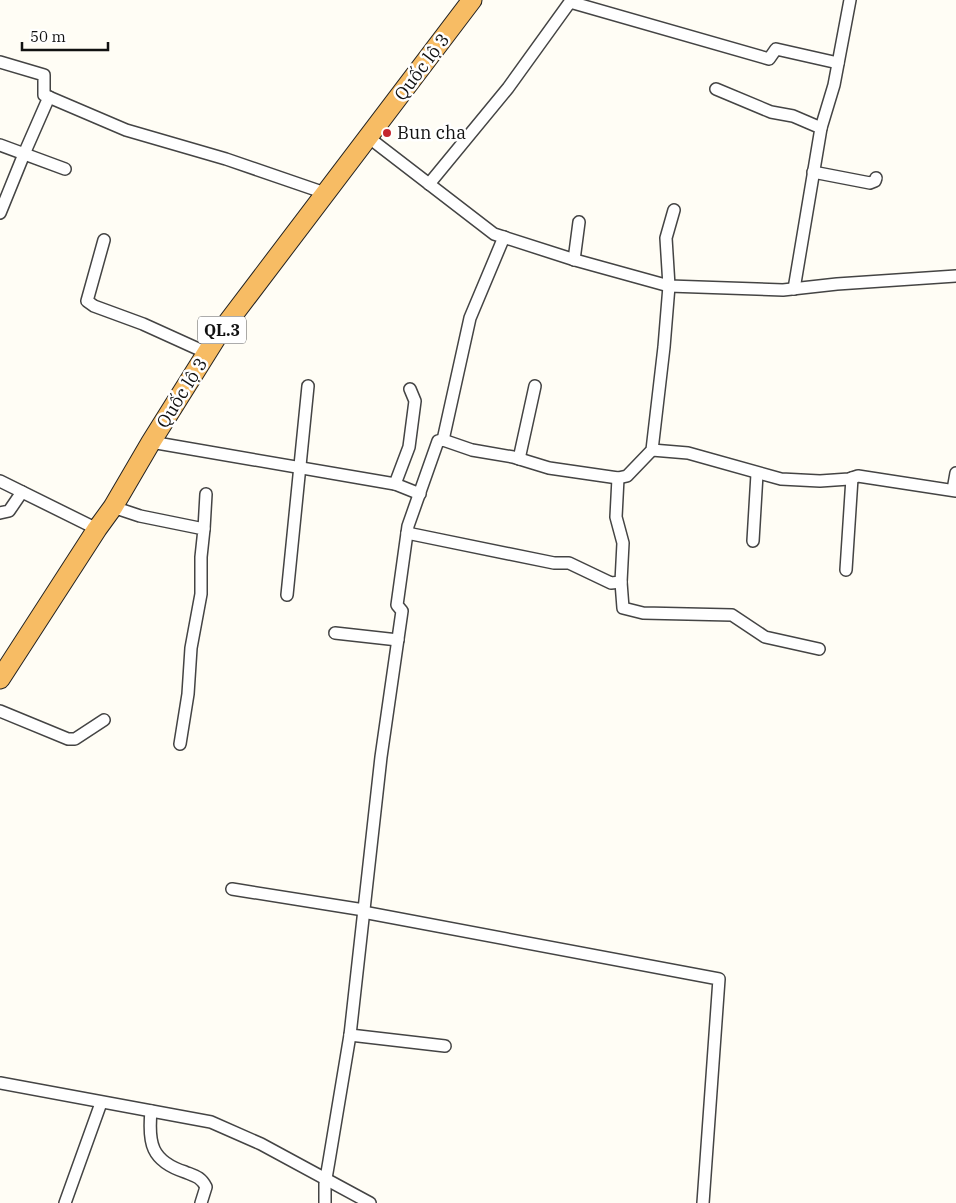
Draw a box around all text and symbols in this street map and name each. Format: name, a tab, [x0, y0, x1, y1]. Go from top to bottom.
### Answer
scale bar	[22, 20, 109, 52]
text: 50 m	[30, 27, 66, 46]
street label: Quốc lộ 3	[389, 28, 454, 105]
place label: Bun cha	[397, 121, 466, 144]
marker: Bun cha	[381, 127, 393, 139]
road number: QL.3	[198, 316, 246, 344]
street label: Quốc lộ 3	[151, 353, 212, 432]

